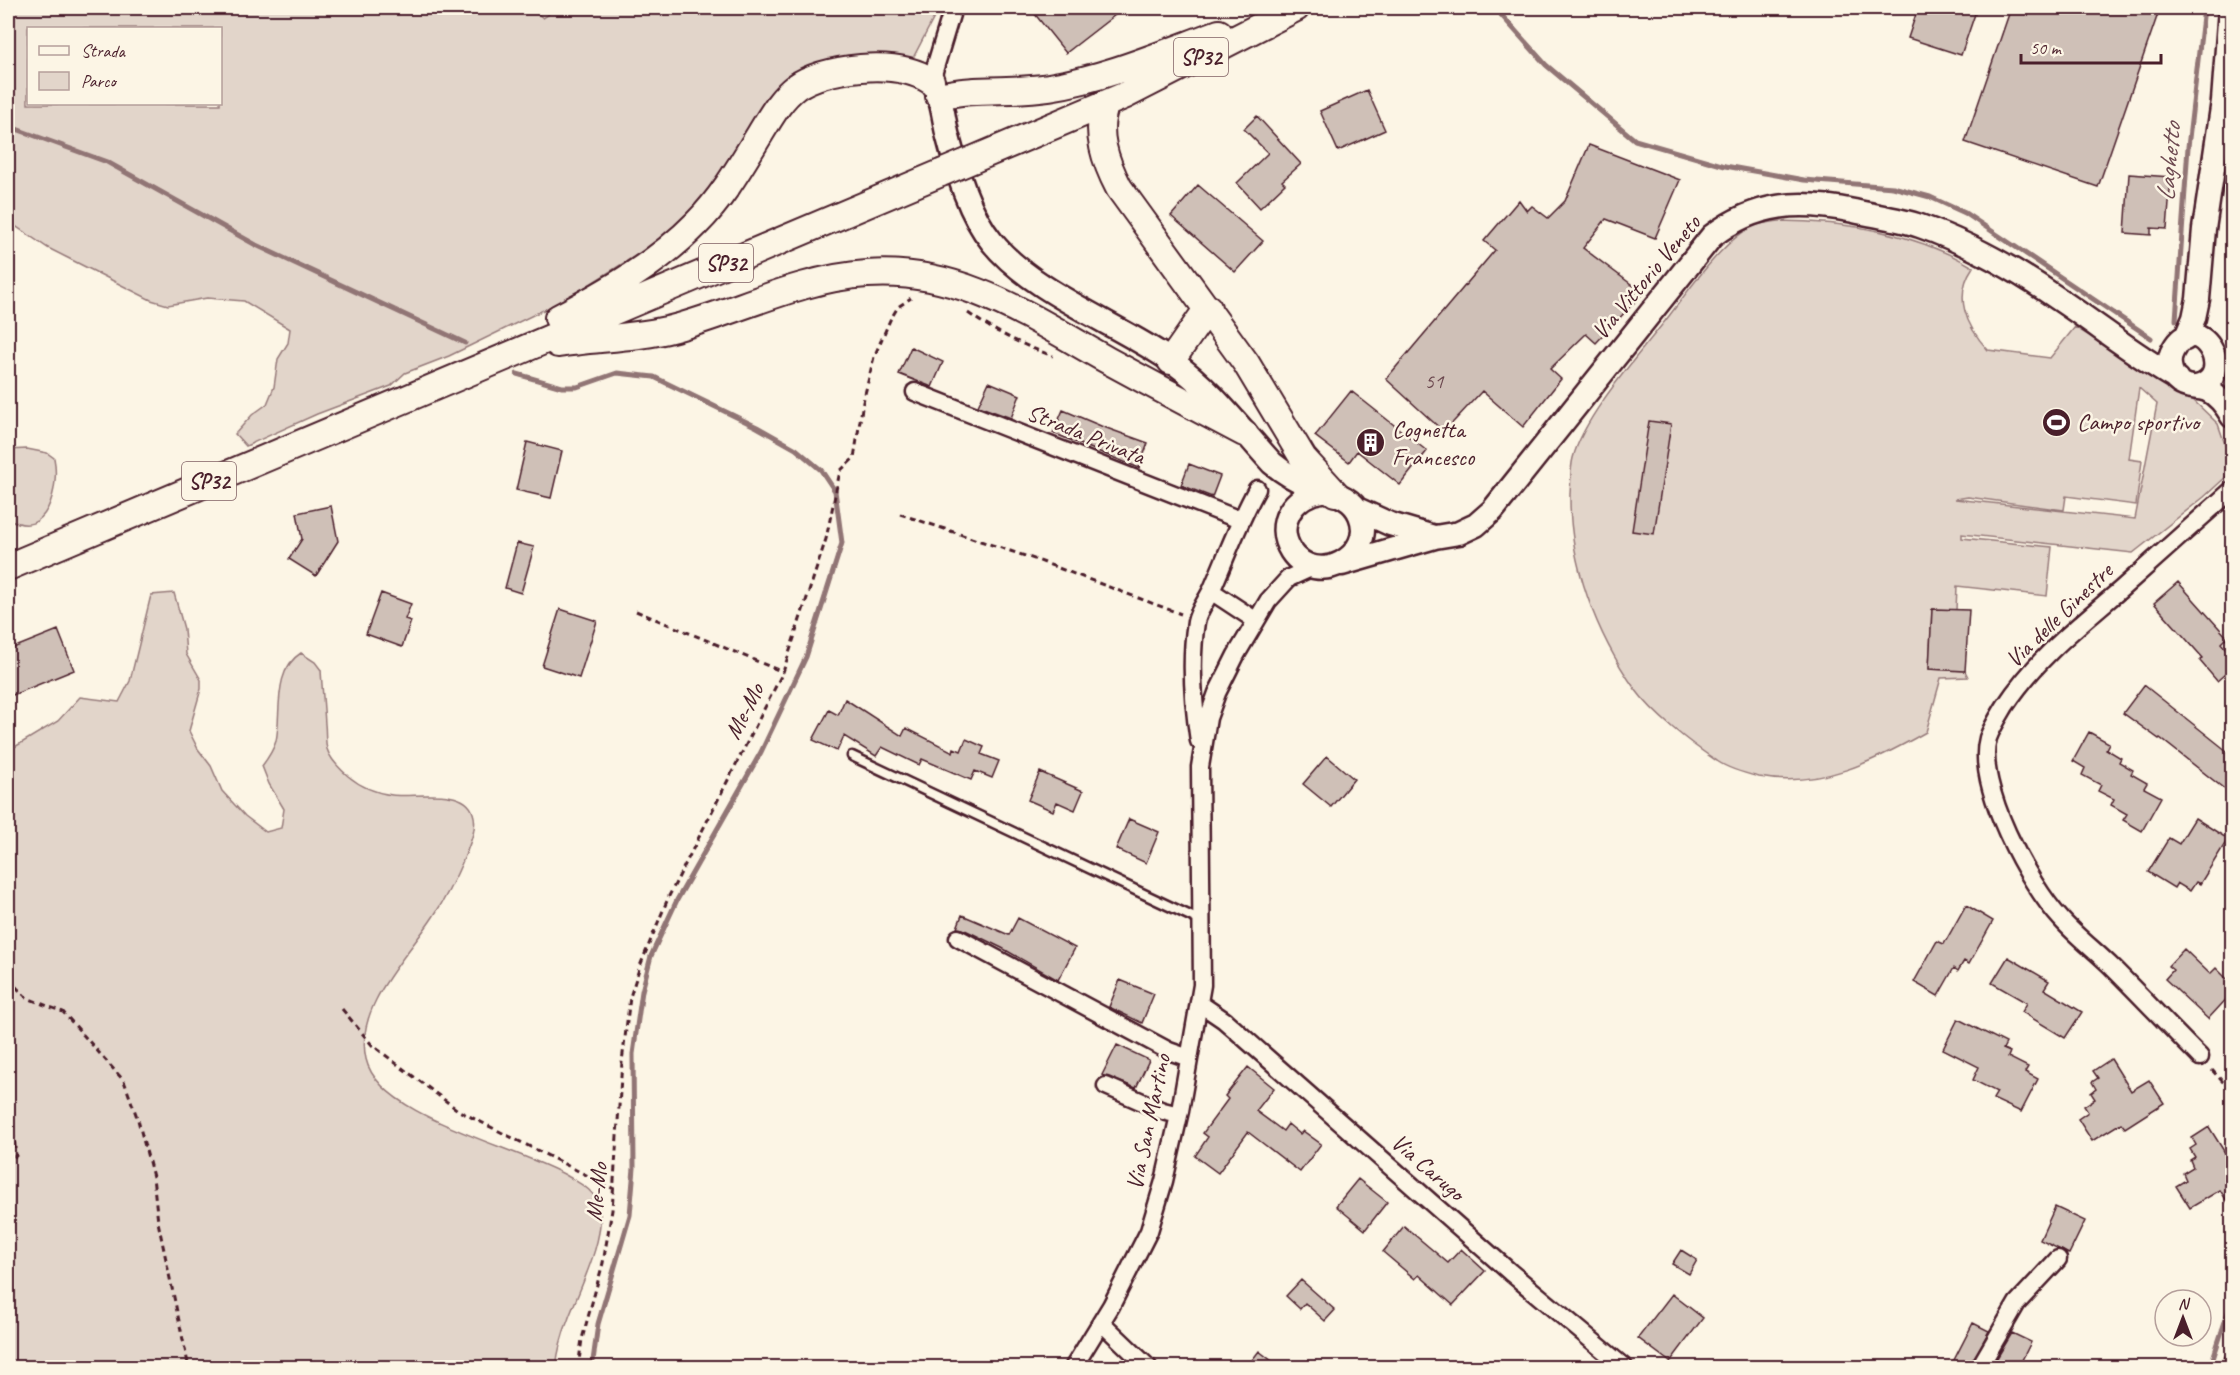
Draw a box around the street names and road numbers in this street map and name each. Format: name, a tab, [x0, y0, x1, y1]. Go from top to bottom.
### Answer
road number: SP32	[1174, 38, 1228, 76]
street label: Via Vittorio Veneto	[1585, 207, 1708, 345]
road number: SP32	[699, 244, 753, 282]
street label: Strada Privata	[1023, 397, 1151, 472]
road number: SP32	[182, 462, 236, 500]
street label: Via delle Ginestre	[1999, 555, 2121, 674]
street label: Me-Mo	[717, 677, 771, 744]
street label: Via San Martino	[1119, 1050, 1177, 1193]
street label: Via Carugo	[1385, 1127, 1473, 1209]
street label: Me-Mo	[578, 1160, 614, 1223]

